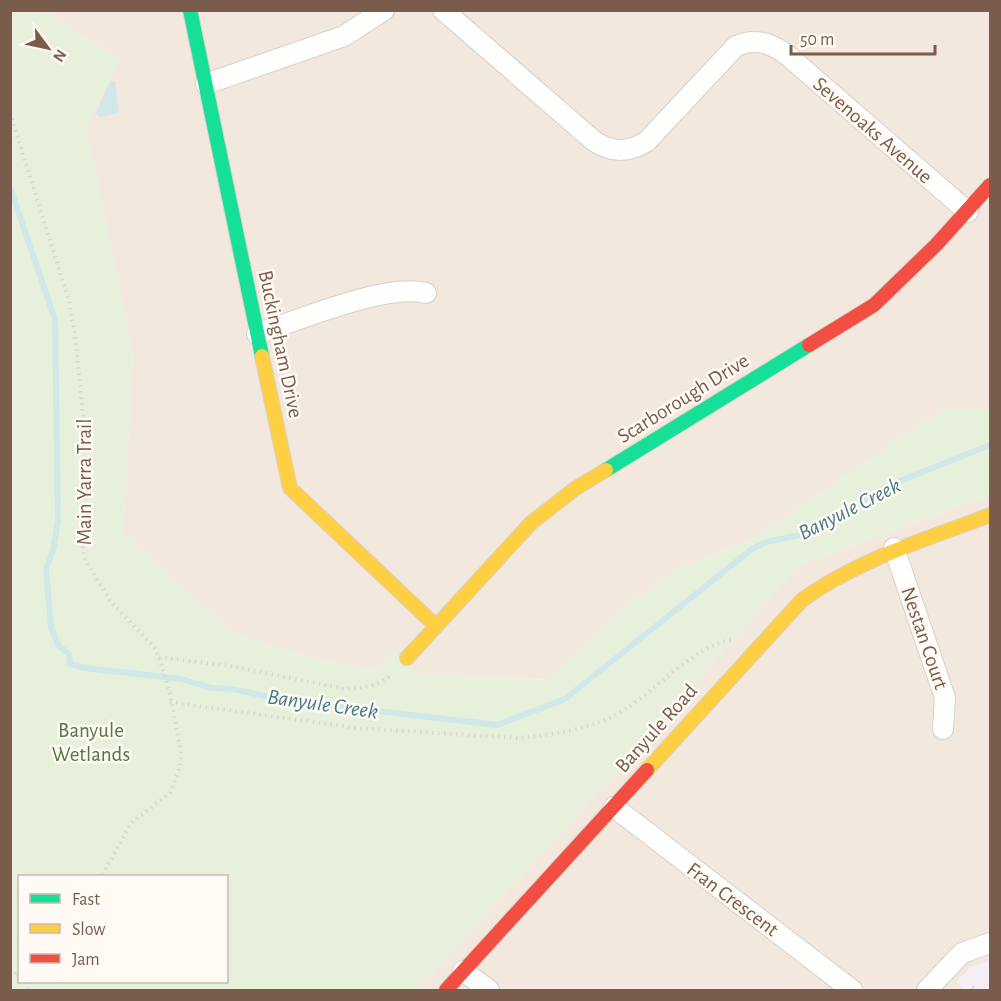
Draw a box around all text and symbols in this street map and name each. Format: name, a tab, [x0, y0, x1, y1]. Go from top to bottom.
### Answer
north arrow	[18, 18, 78, 78]
scale bar	[791, 18, 935, 56]
text: 50 m	[800, 31, 834, 49]
text: N	[50, 47, 69, 65]
street label: Sevenoaks Avenue	[809, 73, 936, 188]
street label: Buckingham Drive	[255, 268, 306, 420]
street label: Scarborough Drive	[614, 350, 753, 447]
street label: Main Yarra Trail	[74, 419, 95, 545]
water label: Banyule Creek	[795, 474, 904, 544]
street label: Nestan Court	[897, 584, 952, 692]
street label: Banyule Road	[611, 680, 701, 777]
water label: Banyule Creek	[266, 685, 380, 723]
park label: Banyule Wetlands	[52, 720, 130, 765]
street label: Fran Crescent	[683, 858, 783, 941]
legend	[18, 875, 228, 983]
text: Fast	[72, 891, 100, 909]
text: Slow	[72, 921, 105, 939]
text: Jam	[72, 951, 100, 969]

